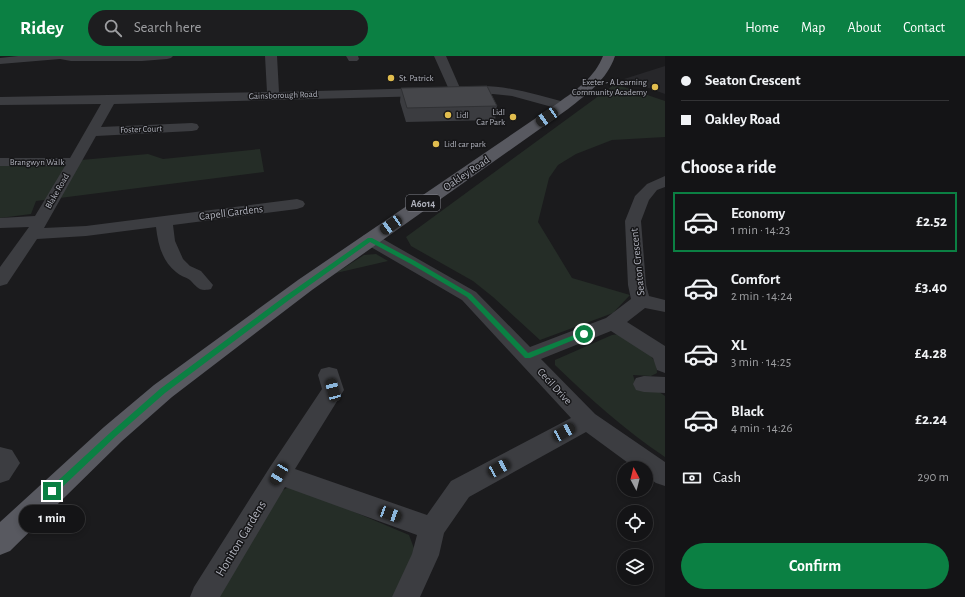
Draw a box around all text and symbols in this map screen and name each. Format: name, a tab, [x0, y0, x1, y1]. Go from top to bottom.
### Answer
search box	[88, 10, 368, 46]
icon: search	[102, 17, 124, 39]
text: Ridey	[20, 19, 64, 38]
text: Search here	[134, 20, 201, 35]
text: Home	[745, 21, 779, 35]
text: Map	[801, 21, 825, 35]
text: About	[847, 21, 881, 35]
text: Contact	[903, 21, 945, 35]
marker: St. Patrick	[386, 73, 396, 83]
text: Seaton Crescent	[705, 73, 800, 88]
place label: St. Patrick	[399, 74, 434, 83]
place label: Exeter - A Learning Community Academy	[572, 78, 648, 97]
marker: Exeter - A Learning Community Academy	[650, 82, 660, 92]
street label: Gainsborough Road	[248, 90, 318, 101]
car	[534, 105, 560, 129]
place label: Lidl Car Park	[476, 108, 506, 127]
marker: Lidl	[443, 110, 453, 120]
place label: Lidl	[456, 111, 469, 120]
marker: Lidl Car Park	[508, 112, 518, 122]
text: Oakley Road	[705, 112, 780, 127]
street label: Foster Court	[120, 124, 162, 135]
marker: Lidl car park	[431, 139, 441, 149]
place label: Lidl car park	[444, 140, 487, 149]
street label: Oakley Road	[441, 154, 492, 193]
street label: Brangwyn Walk	[10, 158, 65, 167]
text: Choose a ride	[681, 159, 776, 177]
street label: Blake Road	[44, 172, 71, 210]
road number: A6014	[406, 195, 440, 211]
street label: Capell Gardens	[199, 203, 264, 222]
icon: car	[683, 204, 719, 240]
text: Economy	[731, 206, 785, 221]
car	[378, 213, 404, 237]
text: £2.52	[916, 214, 947, 229]
text: 1 min · 14:23	[731, 224, 790, 237]
street label: Seaton Crescent	[628, 227, 647, 296]
icon: car	[683, 270, 719, 306]
text: Comfort	[731, 272, 780, 287]
text: £3.40	[915, 280, 947, 295]
text: 2 min · 14:24	[731, 290, 792, 303]
route start	[575, 325, 593, 343]
icon: car	[683, 336, 719, 372]
text: XL	[731, 338, 747, 353]
text: £4.28	[915, 346, 947, 361]
text: 3 min · 14:25	[731, 356, 791, 369]
street label: Cecil Drive	[535, 366, 574, 407]
car	[324, 377, 342, 403]
icon: car	[683, 402, 719, 438]
text: Black	[731, 404, 764, 419]
text: £2.24	[915, 412, 947, 427]
car	[551, 421, 577, 443]
text: 4 min · 14:26	[731, 422, 793, 435]
car	[486, 457, 512, 479]
car	[268, 461, 290, 487]
north arrow	[617, 461, 653, 497]
map controls	[617, 461, 653, 585]
icon: cash	[681, 467, 703, 489]
text: Cash	[713, 470, 741, 485]
text: 290 m	[918, 471, 949, 484]
route end	[43, 482, 61, 500]
street label: Honiton Gardens	[214, 498, 269, 579]
car	[377, 504, 403, 524]
callout: 1 min	[19, 505, 85, 533]
button: locate	[617, 505, 653, 541]
text: 1 min	[38, 512, 66, 525]
button: Confirm	[681, 543, 949, 589]
button: layers	[617, 549, 653, 585]

